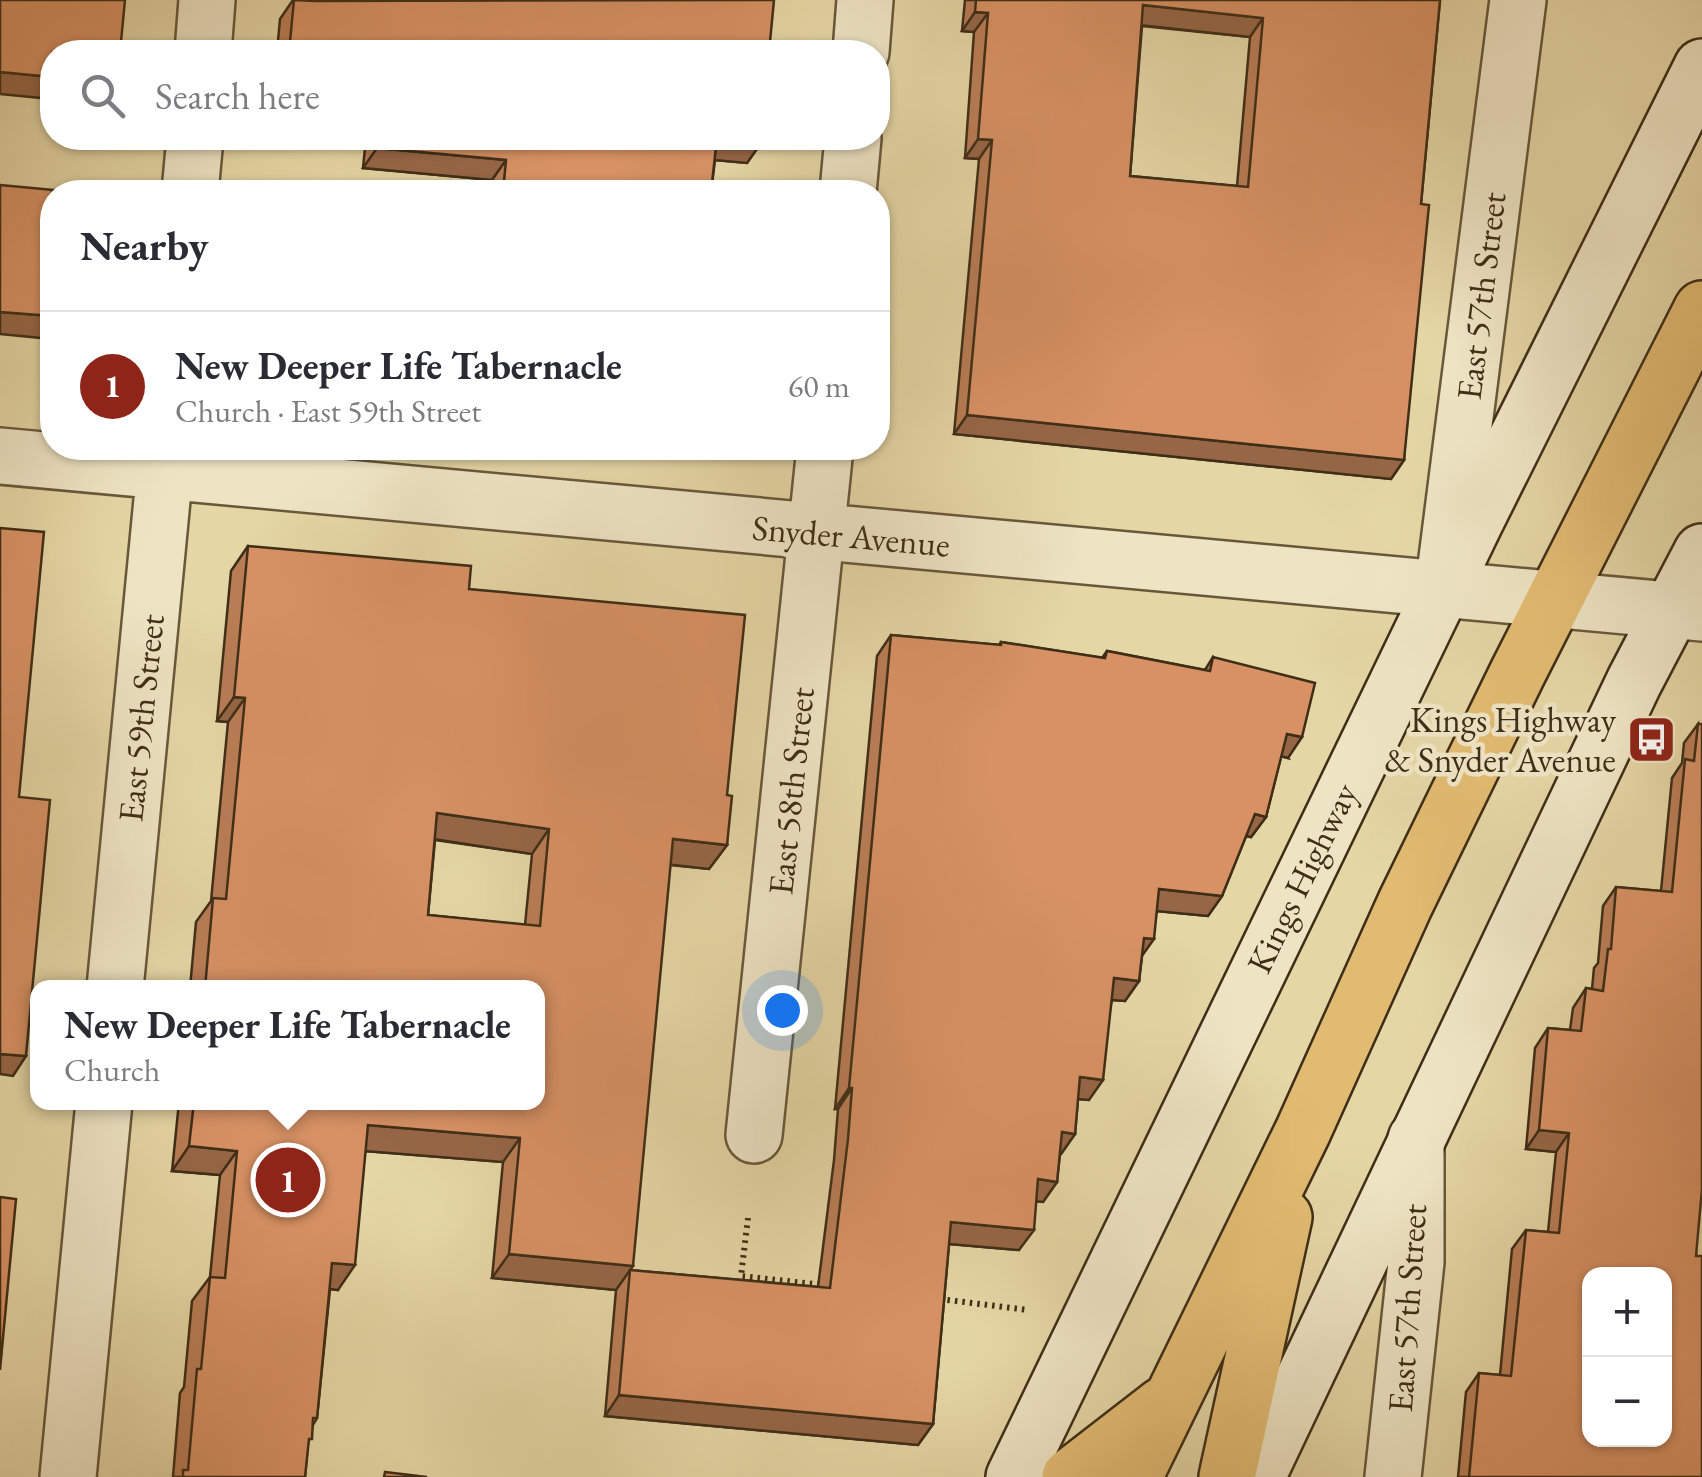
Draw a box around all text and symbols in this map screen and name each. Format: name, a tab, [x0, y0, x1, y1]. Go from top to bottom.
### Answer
search box	[40, 40, 890, 150]
icon: search	[75, 68, 130, 123]
text: Search here	[155, 71, 320, 120]
street label: East 57th Street	[1445, 190, 1516, 402]
text: Nearby	[80, 218, 209, 273]
text: New Deeper Life Tabernacle	[175, 341, 622, 390]
text: 1	[104, 365, 121, 407]
text: 60 m	[788, 365, 850, 407]
text: Church · East 59th Street	[175, 390, 481, 432]
street label: Snyder Avenue	[750, 504, 952, 567]
street label: East 59th Street	[107, 612, 174, 824]
street label: East 58th Street	[757, 685, 824, 897]
place label: Kings Highway & Snyder Avenue	[1384, 697, 1617, 782]
bus stop icon: Kings Highway & Snyder Avenue	[1625, 714, 1677, 766]
street label: Kings Highway	[1236, 775, 1367, 980]
popup	[30, 980, 545, 1110]
your location	[757, 985, 808, 1036]
text: New Deeper Life Tabernacle	[64, 1000, 511, 1049]
text: Church	[64, 1049, 160, 1091]
pin: 1	[256, 1142, 320, 1218]
street label: East 57th Street	[1377, 1202, 1436, 1414]
map controls	[1582, 1267, 1672, 1447]
button: +	[1582, 1267, 1672, 1357]
button: −	[1582, 1357, 1672, 1447]

